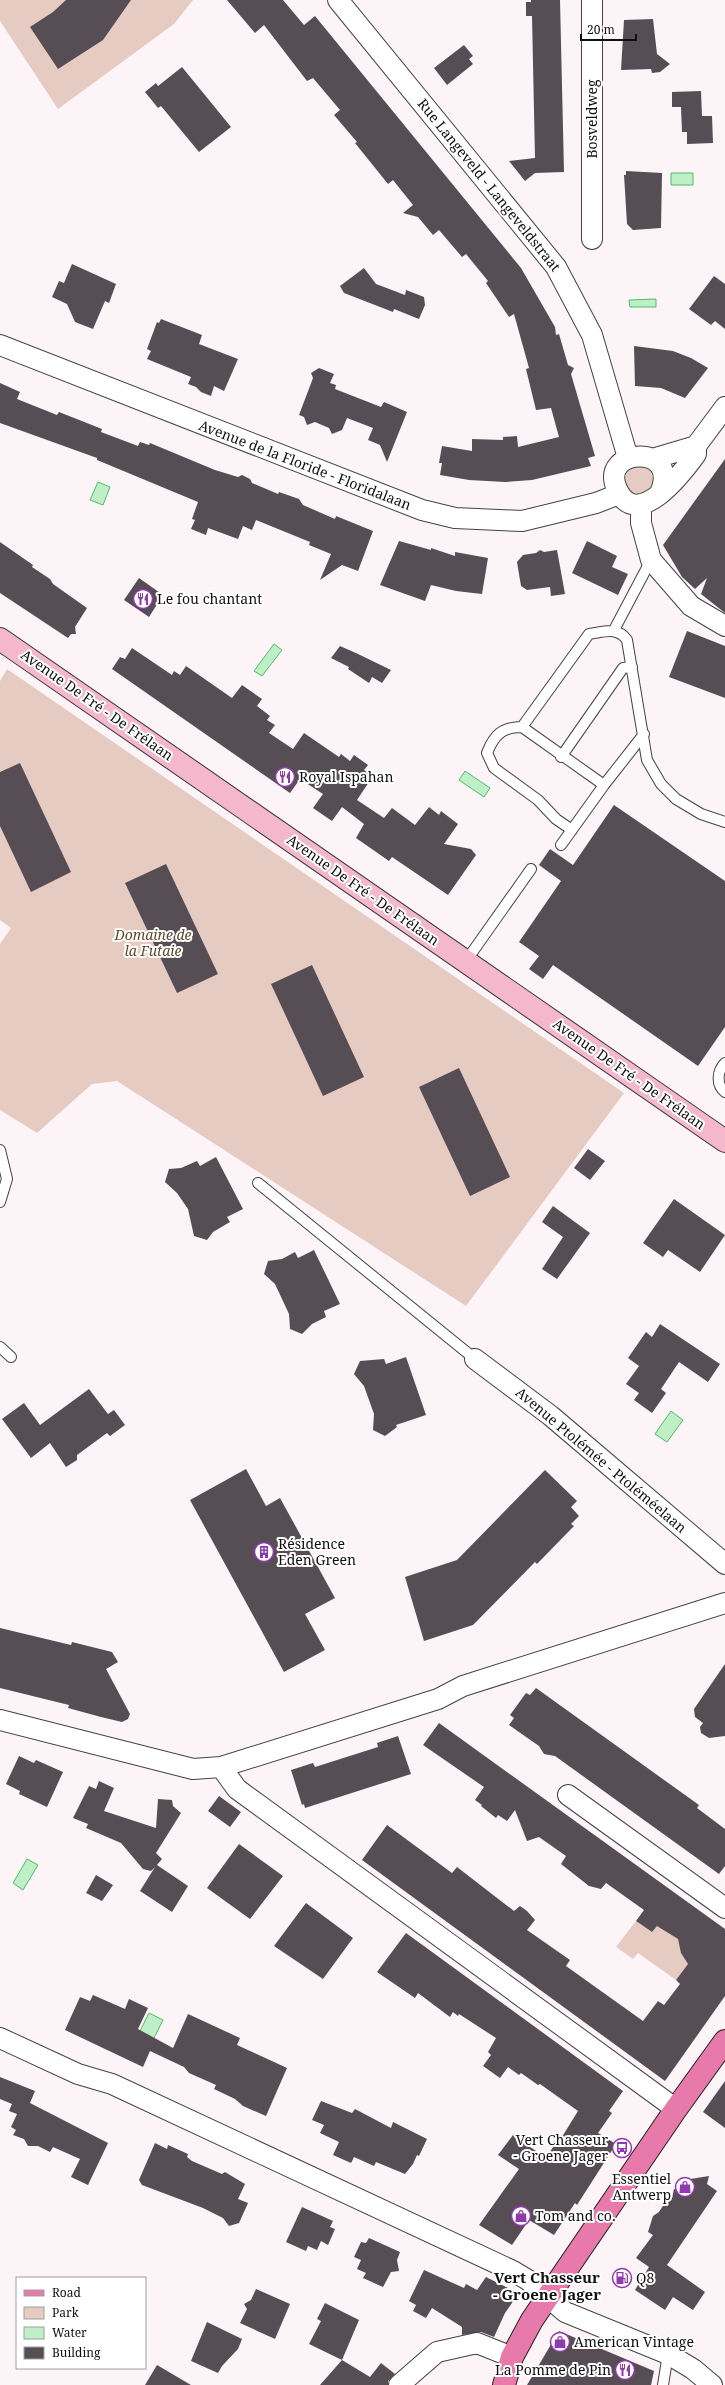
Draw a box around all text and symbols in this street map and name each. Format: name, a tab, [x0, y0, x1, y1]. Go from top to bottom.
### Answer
scale bar	[581, 16, 636, 42]
text: 20 m	[587, 21, 615, 38]
street label: Bosveldweg	[582, 79, 601, 159]
street label: Rue Langeveld - Langeveldstraat	[414, 94, 565, 275]
street label: Avenue de la Floride - Floridalaan	[196, 415, 414, 514]
restaurant icon: Le fou chantant	[132, 588, 154, 610]
place label: Le fou chantant	[157, 589, 262, 608]
street label: Avenue De Fré - De Frélaan	[17, 645, 177, 764]
restaurant icon: Royal Ispahan	[274, 766, 296, 788]
place label: Royal Ispahan	[299, 767, 394, 786]
street label: Avenue De Fré - De Frélaan	[283, 830, 443, 949]
park label: Domaine de la Futaie	[113, 925, 192, 960]
street label: Avenue De Fré - De Frélaan	[549, 1014, 709, 1133]
street label: Avenue Ptolémée - Ptoléméelaan	[512, 1382, 691, 1537]
place label: Résidence Eden Green	[278, 1534, 356, 1569]
building icon: Résidence Eden Green	[253, 1541, 275, 1563]
place label: Vert Chasseur - Groene Jager	[513, 2130, 608, 2165]
bus stop icon: Vert Chasseur - Groene Jager	[611, 2137, 633, 2159]
place label: Essentiel Antwerp	[612, 2169, 672, 2204]
shop icon: Essentiel Antwerp	[674, 2176, 696, 2198]
shop icon: Tom and co.	[510, 2205, 532, 2227]
place label: Tom and co.	[535, 2206, 615, 2225]
district label: Vert Chasseur - Groene Jager	[493, 2267, 601, 2304]
fuel station icon: Q8	[611, 2267, 633, 2289]
place label: Q8	[636, 2268, 654, 2287]
legend	[16, 2277, 146, 2369]
text: Road	[52, 2284, 82, 2301]
text: Park	[52, 2304, 80, 2321]
text: Water	[52, 2324, 87, 2341]
shop icon: American Vintage	[549, 2331, 571, 2353]
place label: American Vintage	[574, 2332, 694, 2351]
text: Building	[52, 2344, 101, 2361]
restaurant icon: La Pomme de Pin	[614, 2359, 636, 2381]
place label: La Pomme de Pin	[495, 2360, 611, 2379]

